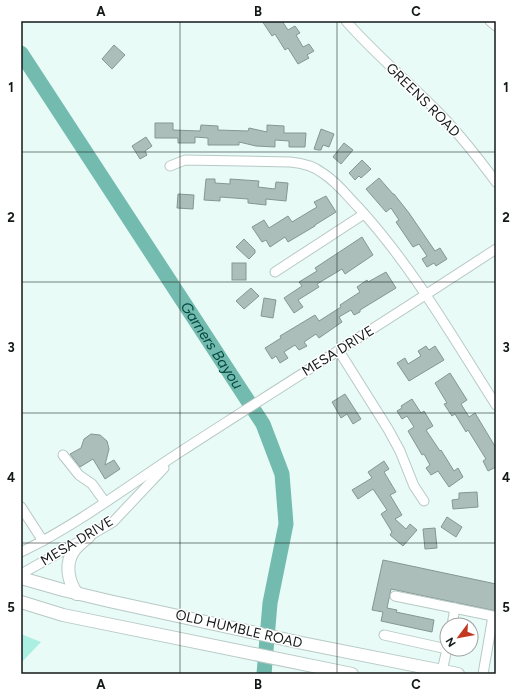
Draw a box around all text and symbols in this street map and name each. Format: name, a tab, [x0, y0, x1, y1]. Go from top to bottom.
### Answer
text: A	[96, 4, 106, 19]
text: B	[254, 4, 262, 19]
text: C	[411, 4, 421, 19]
street label: GREENS ROAD	[382, 59, 464, 141]
text: 1	[8, 80, 14, 95]
text: 1	[503, 80, 509, 95]
text: 2	[7, 210, 15, 225]
text: 2	[502, 210, 510, 225]
water label: Garners Bayou	[177, 298, 247, 392]
street label: MESA DRIVE	[299, 322, 377, 380]
text: 3	[7, 340, 15, 355]
text: 3	[502, 340, 510, 355]
text: 4	[7, 470, 15, 485]
text: 4	[502, 470, 510, 485]
street label: MESA DRIVE	[38, 513, 116, 569]
text: 5	[7, 600, 15, 615]
text: 5	[502, 600, 510, 615]
street label: OLD HUMBLE ROAD	[174, 606, 304, 652]
north arrow	[439, 617, 479, 657]
text: N	[443, 635, 459, 649]
text: A	[96, 677, 106, 692]
text: B	[254, 677, 262, 692]
text: C	[411, 677, 421, 692]

